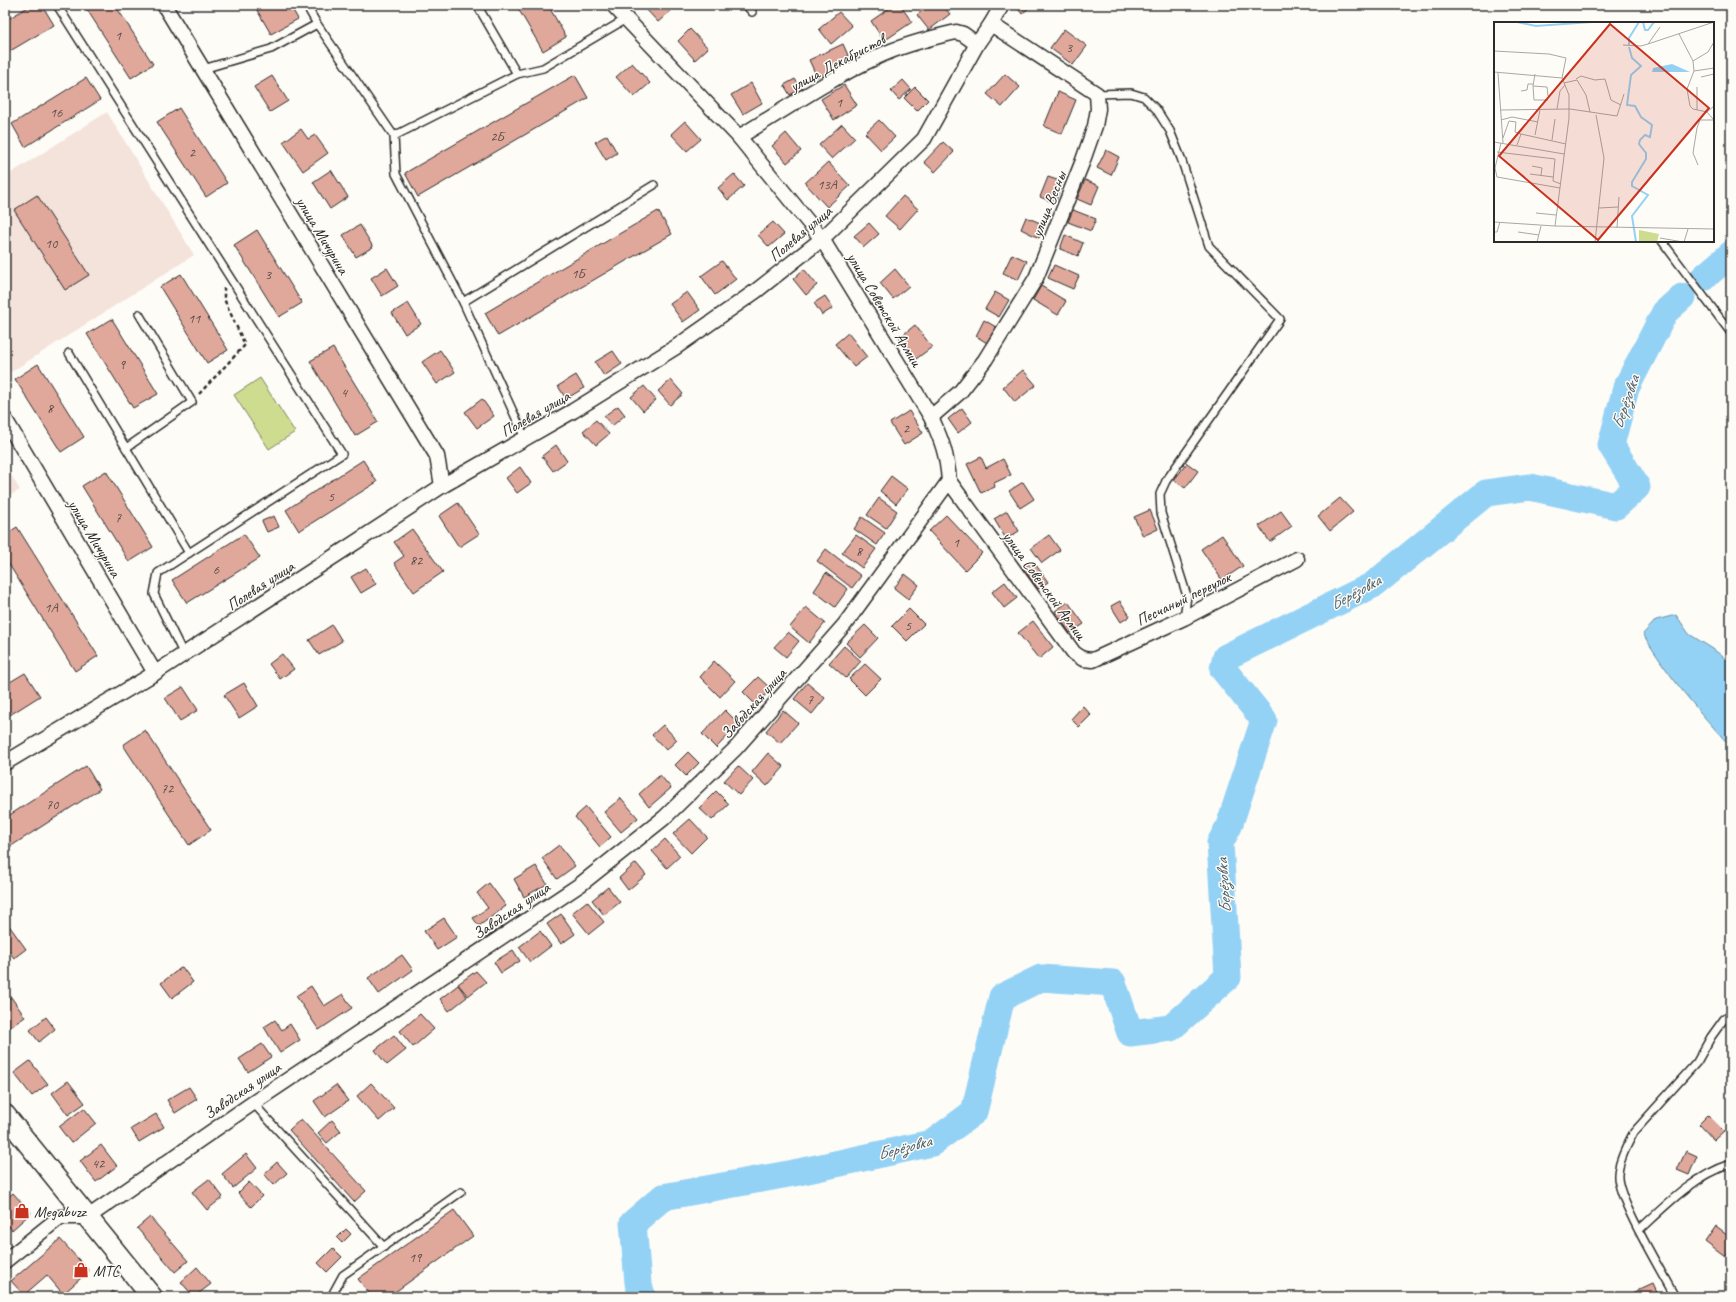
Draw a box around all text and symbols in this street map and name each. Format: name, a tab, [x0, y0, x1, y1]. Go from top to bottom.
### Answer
inset map	[1494, 22, 1714, 242]
house number: 1	[115, 27, 122, 44]
street label: улица Декабристов	[786, 28, 891, 97]
house number: 3	[1066, 39, 1074, 56]
house number: 1	[836, 94, 843, 111]
house number: 16	[50, 104, 63, 121]
house number: 2Б	[490, 128, 507, 145]
house number: 2	[189, 144, 197, 161]
street label: улица Весны	[1026, 167, 1072, 241]
house number: 13А	[817, 176, 838, 193]
street label: улица Мичурина	[291, 192, 354, 279]
street label: Полевая улица	[765, 201, 837, 266]
house number: 10	[45, 235, 59, 252]
street label: улица Советской Армии	[842, 248, 927, 371]
house number: 1Б	[571, 265, 588, 282]
house number: 3	[265, 266, 273, 283]
house number: 11	[188, 310, 201, 327]
house number: 9	[119, 356, 127, 373]
water label: Берёзовка	[1607, 371, 1646, 432]
house number: 4	[341, 384, 349, 401]
street label: Полевая улица	[497, 386, 575, 442]
house number: 8	[47, 400, 55, 417]
house number: 2	[903, 420, 911, 437]
house number: 5	[328, 488, 335, 505]
street label: улица Мичурина	[63, 495, 126, 582]
house number: 7	[115, 509, 122, 526]
street label: улица Советской Армии	[997, 526, 1091, 645]
house number: 1	[953, 534, 960, 551]
house number: 8	[856, 543, 864, 560]
house number: 82	[410, 552, 424, 569]
street label: Полевая улица	[223, 556, 299, 615]
house number: 6	[213, 561, 220, 578]
street label: Песчаный переулок	[1133, 566, 1236, 630]
water label: Берёзовка	[1326, 569, 1387, 616]
house number: 1А	[44, 599, 59, 616]
house number: 5	[905, 617, 912, 634]
street label: Заводская улица	[717, 663, 792, 743]
house number: 7	[807, 691, 814, 708]
house number: 72	[161, 780, 175, 797]
house number: 70	[46, 796, 60, 813]
water label: Берёзовка	[1211, 856, 1237, 914]
street label: Заводская улица	[469, 877, 555, 944]
street label: Заводская улица	[200, 1057, 286, 1124]
water label: Берёзовка	[875, 1130, 936, 1166]
house number: 42	[92, 1155, 106, 1172]
shop icon: Megabuzz	[13, 1202, 31, 1220]
place label: Megabuzz	[34, 1202, 88, 1222]
house number: 19	[409, 1249, 423, 1266]
shop icon: МТС	[72, 1261, 90, 1279]
place label: МТС	[93, 1261, 122, 1281]

